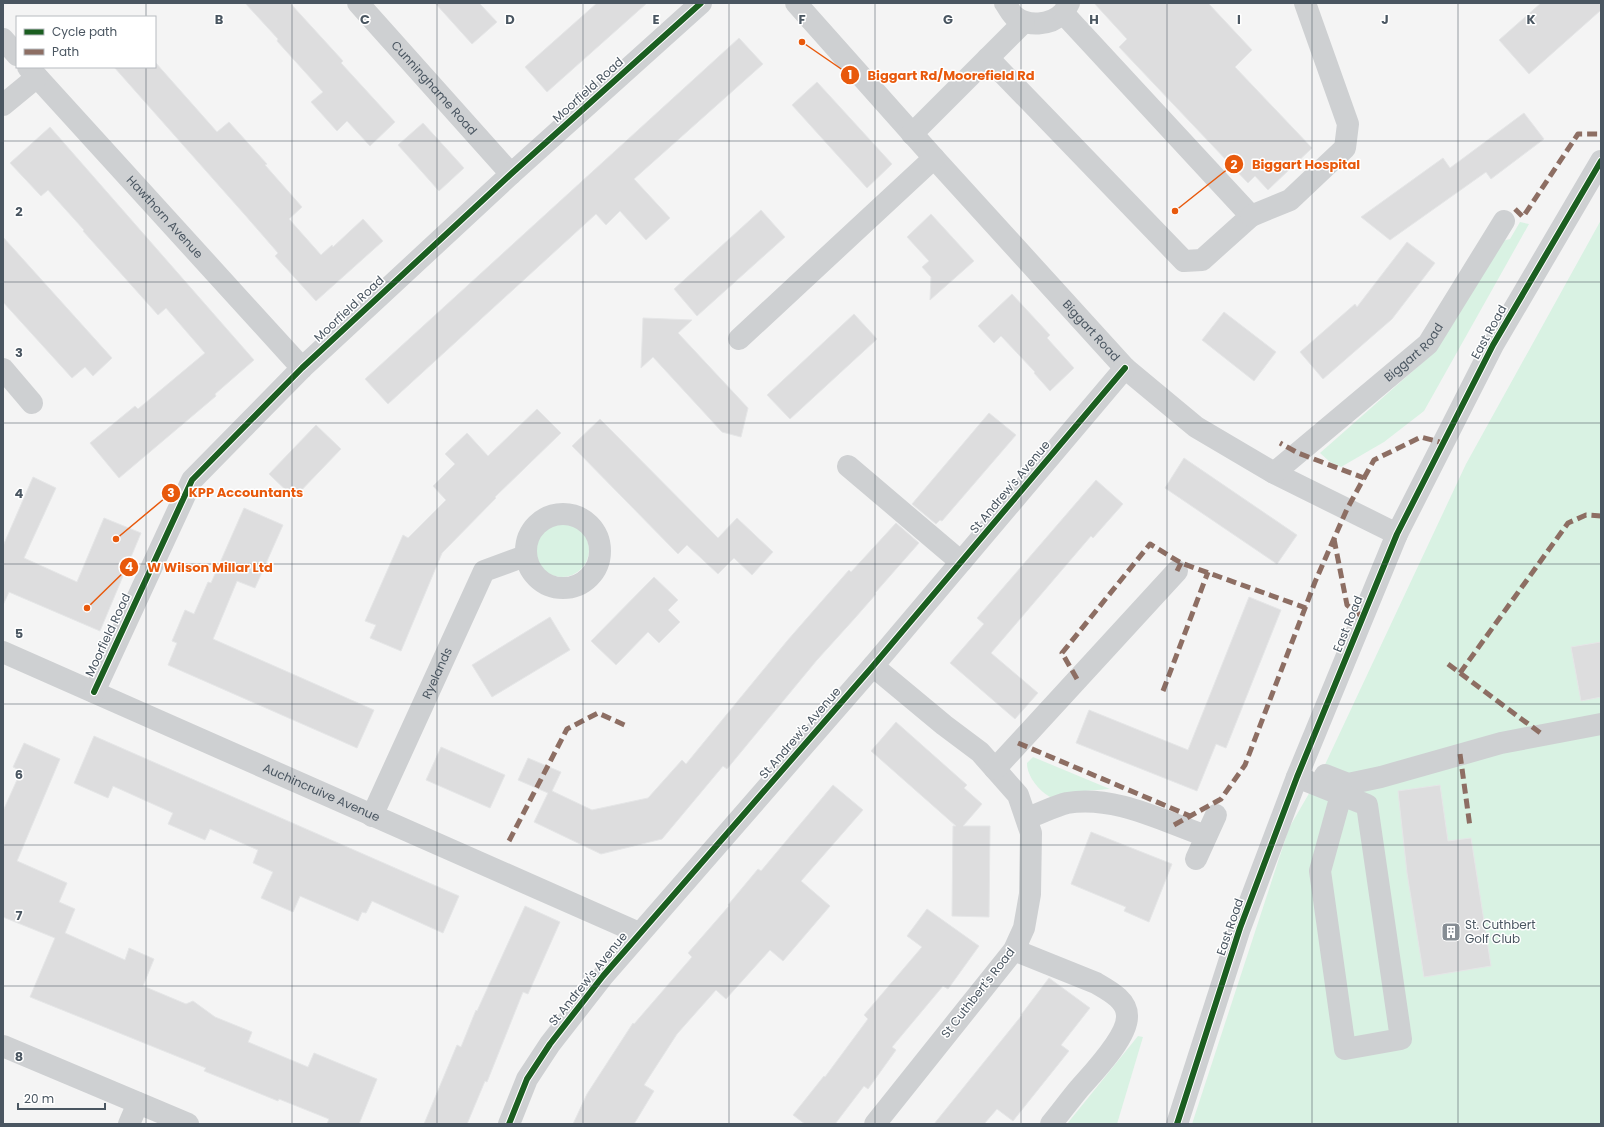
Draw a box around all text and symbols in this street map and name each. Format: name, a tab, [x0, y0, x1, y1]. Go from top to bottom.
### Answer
text: B	[215, 10, 224, 29]
text: C	[360, 10, 370, 29]
text: D	[505, 10, 515, 29]
text: E	[652, 10, 660, 29]
text: F	[798, 10, 806, 29]
text: G	[943, 10, 953, 29]
text: H	[1089, 10, 1099, 29]
text: I	[1237, 10, 1241, 29]
text: J	[1381, 10, 1389, 29]
text: K	[1526, 10, 1536, 29]
legend	[16, 16, 156, 68]
text: Cycle path	[52, 23, 117, 40]
street label: Cunninghame Road	[388, 37, 481, 138]
text: Path	[52, 43, 79, 60]
street label: Moorfield Road	[549, 53, 627, 126]
callout: Biggart Rd/Moorefield Rd	[840, 63, 1043, 88]
text: 1	[848, 66, 852, 83]
text: Biggart Rd/Moorefield Rd	[868, 66, 1035, 85]
callout: Biggart Hospital	[1224, 152, 1368, 177]
text: Biggart Hospital	[1252, 155, 1360, 174]
text: 2	[1231, 156, 1238, 173]
street label: Hawthorn Avenue	[123, 172, 207, 262]
text: 2	[15, 202, 23, 221]
street label: Moorfield Road	[310, 272, 387, 346]
street label: Biggart Road	[1059, 296, 1124, 365]
street label: East Road	[1467, 302, 1510, 362]
street label: Biggart Road	[1380, 320, 1447, 385]
text: 3	[15, 343, 23, 362]
street label: St Andrew's Avenue	[966, 437, 1054, 537]
callout: KPP Accountants	[161, 480, 311, 505]
text: KPP Accountants	[189, 483, 303, 502]
text: 4	[15, 484, 24, 503]
text: 3	[167, 484, 175, 501]
callout: W Wilson Millar Ltd	[119, 555, 281, 580]
text: 4	[125, 558, 133, 575]
text: W Wilson Millar Ltd	[147, 558, 273, 577]
street label: Moorfield Road	[81, 590, 134, 679]
street label: East Road	[1329, 593, 1367, 654]
text: 5	[15, 624, 23, 643]
street label: Ryelands	[418, 645, 456, 701]
street label: St Andrew's Avenue	[755, 683, 844, 782]
street label: Auchincruive Avenue	[260, 759, 383, 825]
text: 6	[15, 765, 23, 784]
street label: East Road	[1212, 896, 1247, 958]
text: 7	[16, 906, 23, 925]
place label: St. Cuthbert Golf Club	[1465, 916, 1536, 947]
building icon: St. Cuthbert Golf Club	[1440, 921, 1462, 943]
street label: St Andrew's Avenue	[544, 928, 631, 1029]
street label: St Cuthbert's Road	[937, 944, 1018, 1041]
text: 8	[15, 1047, 23, 1066]
scale bar	[18, 1085, 105, 1111]
text: 20 m	[24, 1090, 54, 1107]

